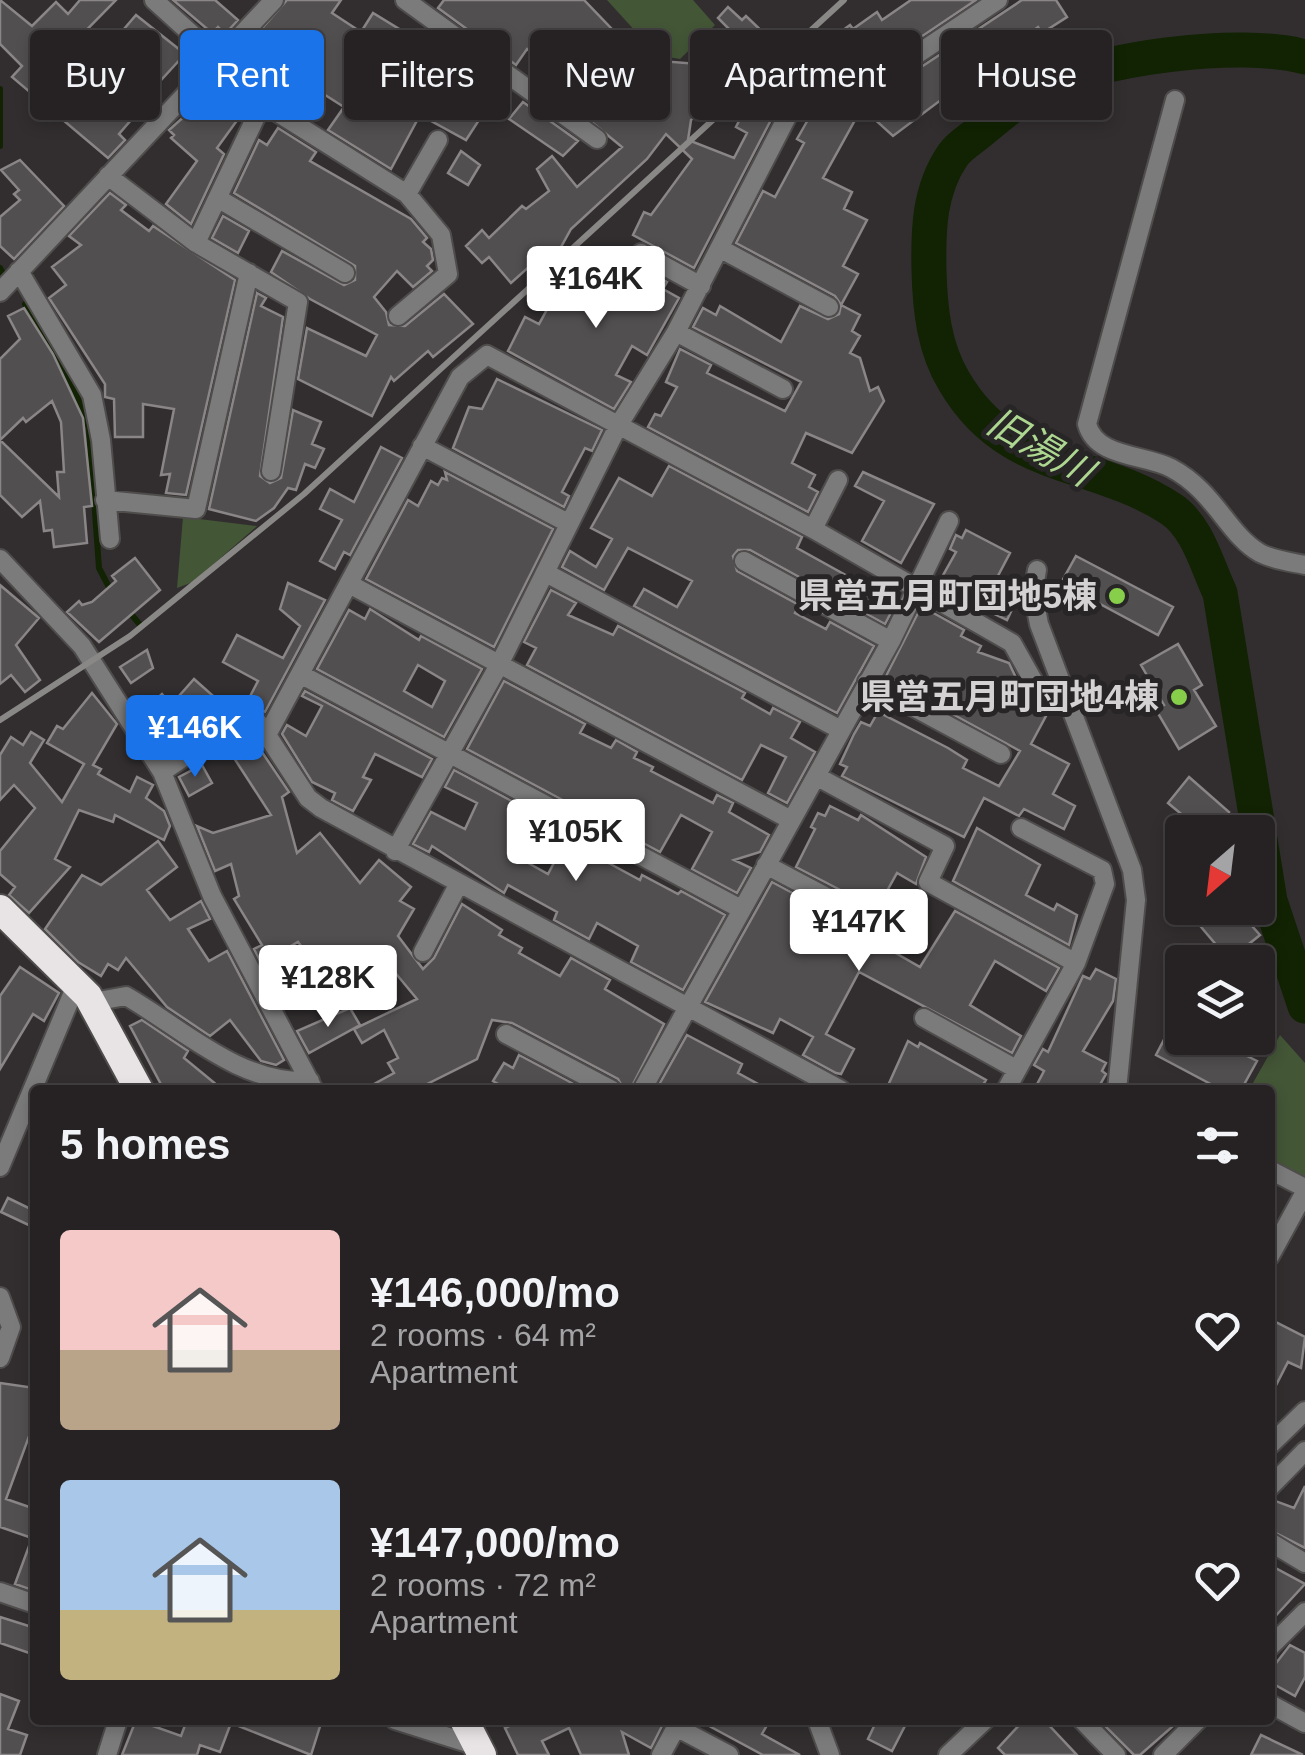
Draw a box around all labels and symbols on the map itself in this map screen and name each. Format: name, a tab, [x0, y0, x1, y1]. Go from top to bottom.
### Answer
pin: ¥164K	[526, 246, 666, 331]
water label: 旧湯川	[980, 400, 1103, 496]
place label: 県営五月町団地5棟	[798, 576, 1097, 615]
marker: 県営五月町団地5棟	[1106, 585, 1128, 607]
place label: 県営五月町団地4棟	[860, 677, 1159, 716]
marker: 県営五月町団地4棟	[1168, 686, 1190, 708]
pin: ¥146K	[125, 695, 265, 780]
pin: ¥105K	[506, 799, 646, 884]
north arrow	[1165, 815, 1275, 925]
pin: ¥147K	[789, 889, 929, 974]
pin: ¥128K	[258, 945, 398, 1030]

